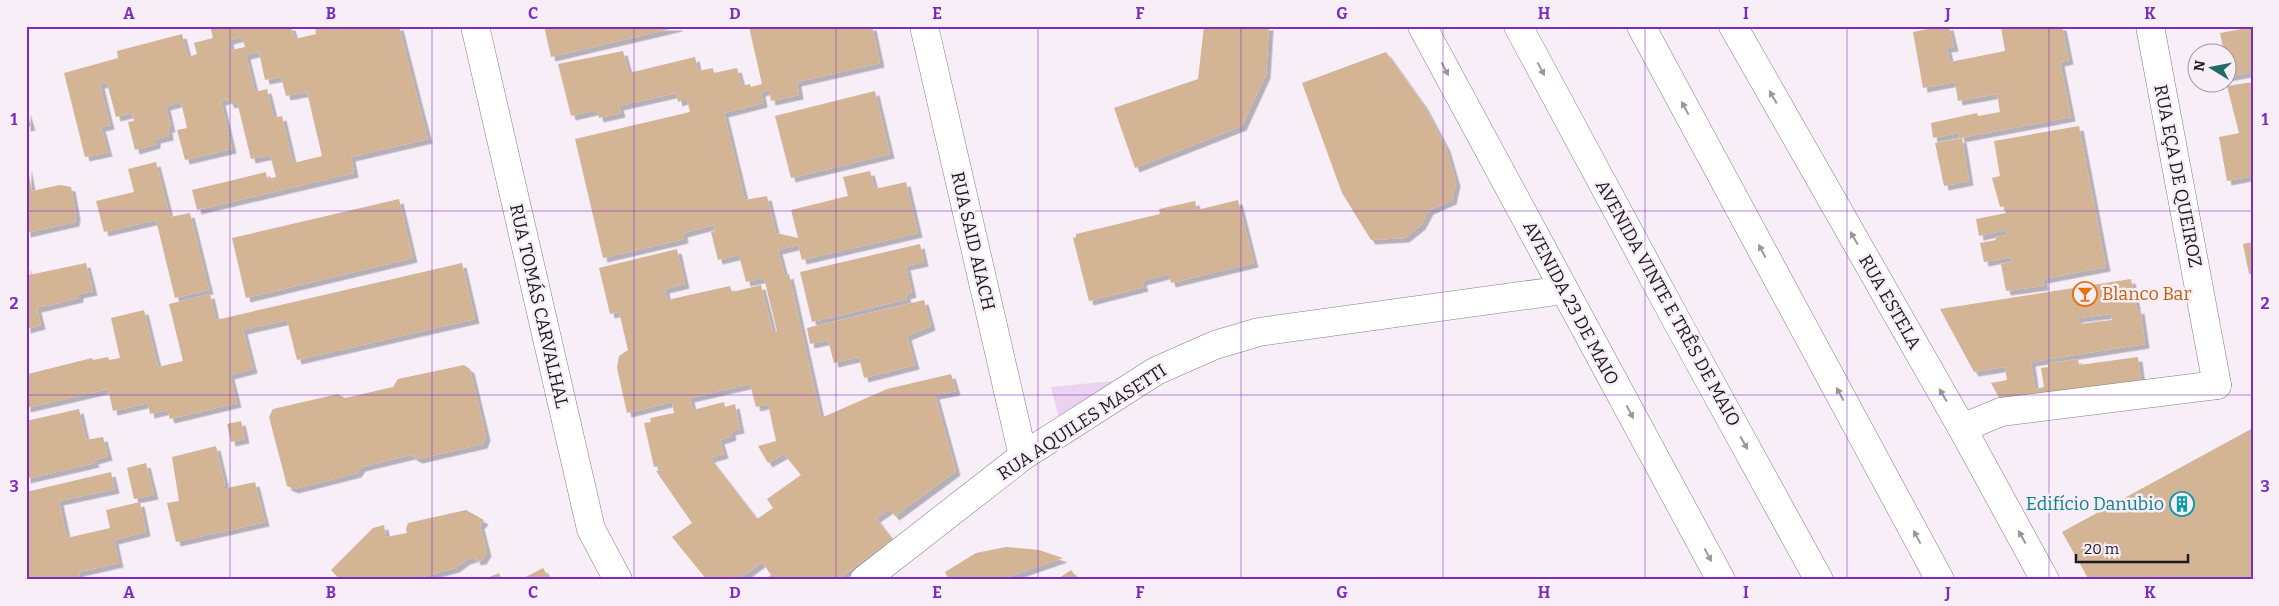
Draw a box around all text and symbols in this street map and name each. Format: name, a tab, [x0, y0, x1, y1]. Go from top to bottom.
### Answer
text: A	[123, 4, 135, 23]
text: B	[326, 4, 336, 23]
text: C	[528, 4, 538, 23]
text: D	[729, 4, 741, 23]
text: E	[932, 4, 942, 23]
text: F	[1136, 4, 1145, 23]
text: G	[1336, 4, 1348, 23]
text: H	[1538, 4, 1551, 23]
text: I	[1743, 4, 1749, 23]
text: J	[1944, 4, 1951, 23]
text: K	[2144, 4, 2156, 23]
north arrow	[2186, 42, 2236, 92]
text: N	[2190, 59, 2209, 73]
one-way arrow	[1441, 62, 1449, 76]
one-way arrow	[1537, 62, 1545, 76]
street label: RUA EÇA DE QUEIROZ	[2149, 83, 2207, 269]
one-way arrow	[1769, 91, 1778, 104]
one-way arrow	[1681, 101, 1689, 116]
text: 1	[11, 110, 18, 129]
text: 1	[2262, 110, 2269, 129]
street label: RUA SAID AIACH	[946, 169, 1000, 313]
street label: AVENIDA VINTE E TRÊS DE MAIO	[1591, 176, 1745, 430]
street label: RUA TOMÁS CARVALHAL	[505, 202, 573, 410]
street label: AVENIDA 23 DE MAIO	[1518, 217, 1624, 389]
one-way arrow	[1849, 232, 1858, 245]
one-way arrow	[1758, 244, 1766, 258]
street label: RUA ESTELA	[1854, 251, 1926, 353]
bar icon: Blanco Bar	[2072, 281, 2098, 307]
place label: Blanco Bar	[2102, 283, 2191, 305]
text: 2	[9, 294, 19, 313]
text: 2	[2260, 294, 2270, 313]
street label: RUA AQUILES MASETTI	[993, 359, 1171, 485]
one-way arrow	[1836, 387, 1844, 401]
one-way arrow	[1939, 387, 1947, 402]
one-way arrow	[1626, 406, 1635, 419]
one-way arrow	[1740, 435, 1748, 450]
text: 3	[9, 477, 19, 496]
text: 3	[2260, 477, 2270, 496]
building icon: Edifício Danubio	[2169, 491, 2195, 517]
place label: Edifício Danubio	[2026, 493, 2164, 515]
one-way arrow	[1913, 530, 1921, 544]
one-way arrow	[2017, 530, 2026, 544]
scale bar	[2076, 531, 2189, 563]
text: 20 m	[2084, 540, 2120, 558]
one-way arrow	[1704, 548, 1712, 562]
text: A	[123, 583, 135, 602]
text: B	[326, 583, 336, 602]
text: C	[528, 583, 538, 602]
text: D	[729, 583, 741, 602]
text: E	[932, 583, 942, 602]
text: F	[1136, 583, 1145, 602]
text: G	[1336, 583, 1348, 602]
text: H	[1538, 583, 1551, 602]
text: I	[1743, 583, 1749, 602]
text: J	[1944, 583, 1951, 602]
text: K	[2144, 583, 2156, 602]

